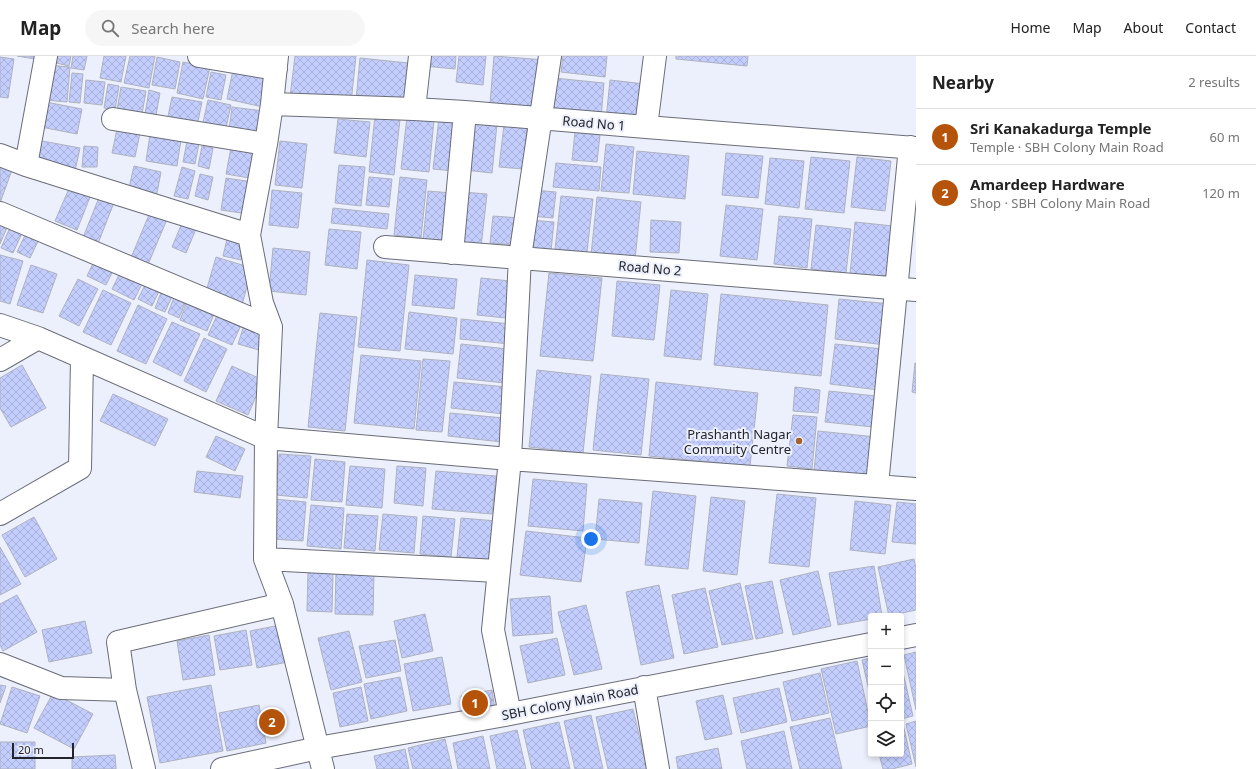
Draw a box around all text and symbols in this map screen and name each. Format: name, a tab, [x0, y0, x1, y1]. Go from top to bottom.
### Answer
search box	[85, 10, 365, 46]
text: Map	[20, 15, 61, 41]
icon: search	[99, 17, 121, 39]
text: Search here	[131, 18, 215, 38]
text: Home	[1011, 18, 1050, 37]
text: Map	[1072, 18, 1102, 37]
text: About	[1124, 18, 1163, 37]
text: Contact	[1185, 18, 1236, 37]
text: Nearby	[932, 71, 994, 94]
text: 2 results	[1188, 73, 1240, 91]
street label: Road No 1	[562, 111, 626, 135]
text: Sri Kanakadurga Temple	[970, 118, 1152, 138]
text: 1	[941, 128, 949, 146]
text: 60 m	[1210, 128, 1240, 146]
text: Temple · SBH Colony Main Road	[970, 138, 1164, 156]
text: Amardeep Hardware	[970, 174, 1125, 194]
text: 2	[941, 184, 949, 202]
text: 120 m	[1202, 184, 1240, 202]
text: Shop · SBH Colony Main Road	[970, 194, 1150, 212]
street label: Road No 2	[618, 256, 682, 280]
place label: Prashanth Nagar Commuity Centre	[684, 425, 792, 458]
marker: Prashanth Nagar Commuity Centre	[794, 436, 804, 446]
your location	[581, 529, 601, 549]
map controls	[868, 613, 904, 757]
button: +	[868, 613, 904, 649]
button: −	[868, 649, 904, 685]
street label: SBH Colony Main Road	[500, 680, 640, 724]
button: locate	[868, 685, 904, 721]
pin: 1	[462, 688, 488, 718]
pin: 2	[259, 707, 285, 737]
button: layers	[868, 721, 904, 757]
scale bar	[12, 741, 74, 760]
text: 20 m	[18, 742, 44, 757]

